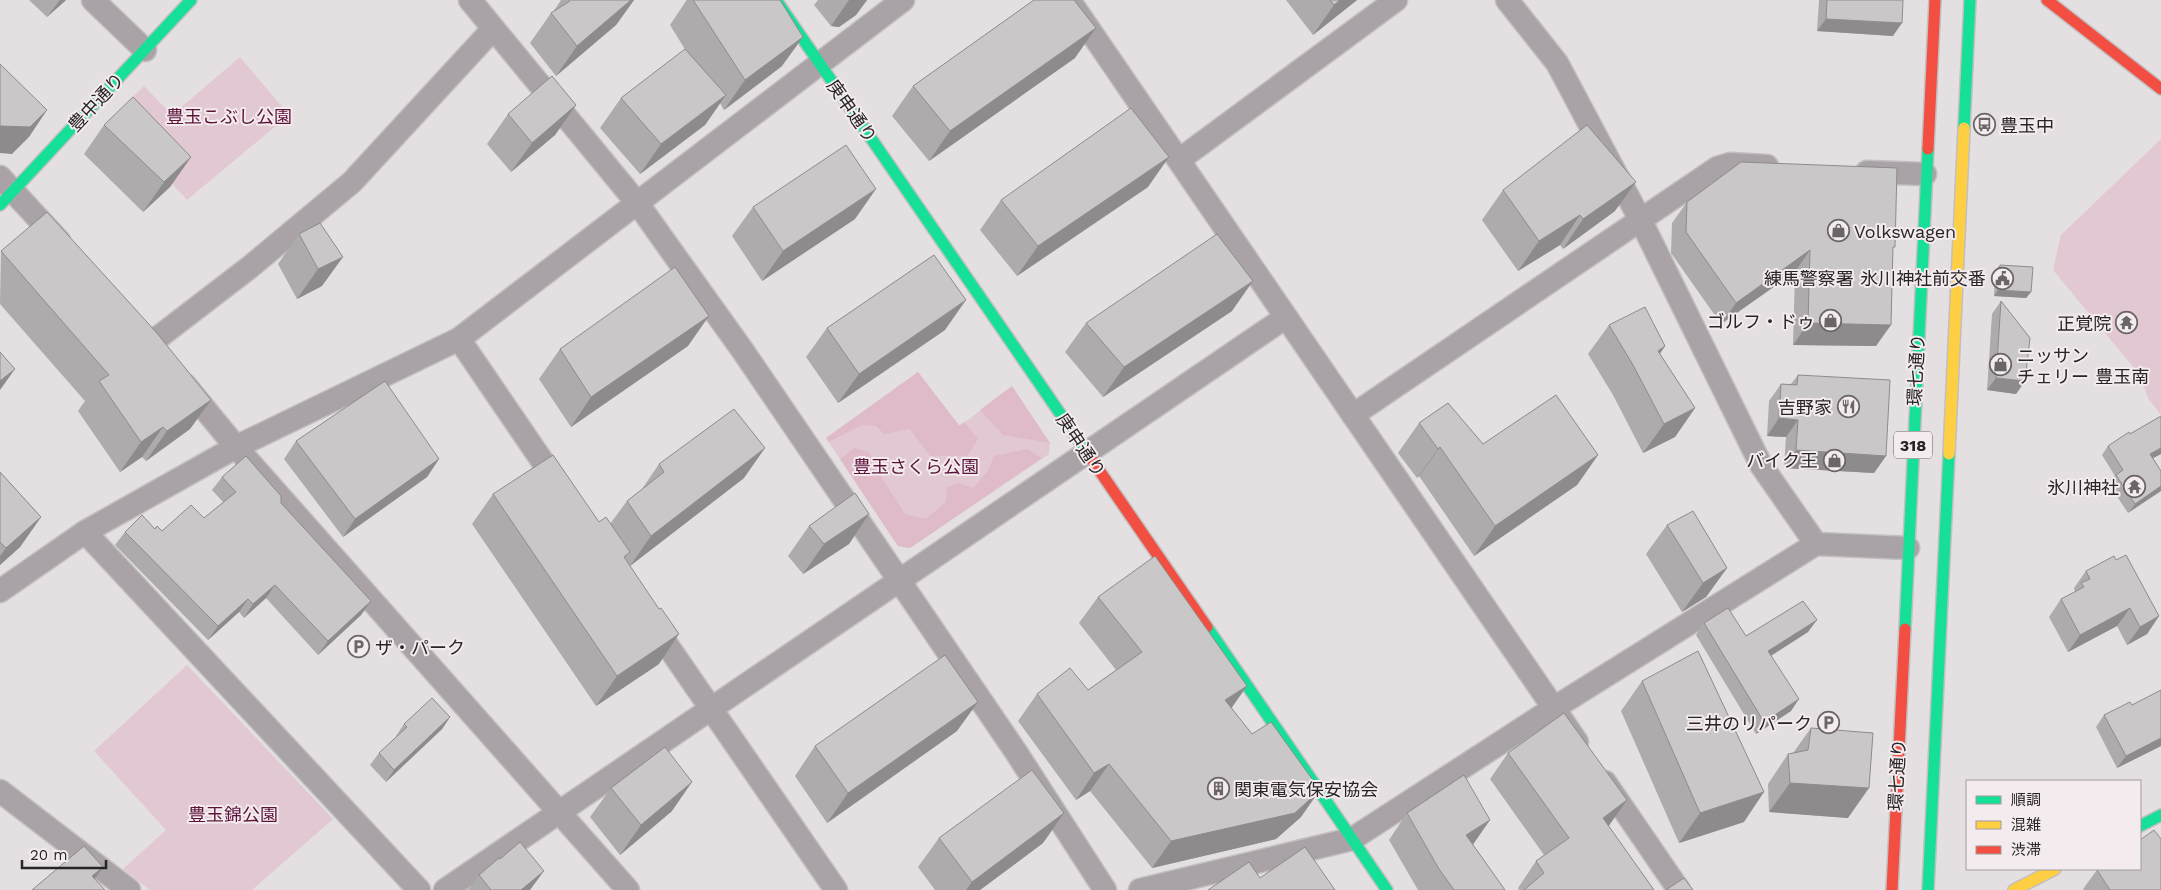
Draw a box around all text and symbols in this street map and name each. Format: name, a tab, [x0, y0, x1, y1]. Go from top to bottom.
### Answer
street label: 豊中通り	[64, 69, 128, 135]
street label: 庚申通り	[823, 75, 881, 147]
park label: 豊玉こぶし公園	[166, 106, 292, 127]
bus stop icon: 豊玉中	[1972, 113, 1996, 137]
place label: 豊玉中	[2000, 115, 2054, 136]
shop icon: Volkswagen	[1826, 219, 1850, 243]
place label: Volkswagen	[1854, 221, 1956, 242]
public building icon: 練馬警察署 氷川神社前交番	[1990, 266, 2014, 290]
place label: 練馬警察署 氷川神社前交番	[1764, 268, 1986, 289]
shop icon: ゴルフ・ドゥ	[1819, 309, 1843, 333]
place label: ゴルフ・ドゥ	[1707, 311, 1815, 332]
temple icon: 正覚院	[2115, 311, 2139, 335]
place label: 正覚院	[2057, 313, 2111, 334]
street label: 環七通り	[1904, 333, 1928, 407]
place label: ニッサン チェリー 豊玉南	[2017, 345, 2149, 387]
shop icon: ニッサン チェリー 豊玉南	[1989, 353, 2013, 377]
restaurant icon: 吉野家	[1836, 395, 1860, 419]
place label: 吉野家	[1778, 397, 1832, 418]
street label: 庚申通り	[1052, 409, 1110, 481]
road number: 318	[1894, 432, 1932, 458]
shop icon: バイク王	[1822, 448, 1846, 472]
place label: バイク王	[1746, 450, 1818, 471]
park label: 豊玉さくら公園	[853, 456, 979, 477]
temple icon: 氷川神社	[2123, 475, 2147, 499]
place label: 氷川神社	[2047, 477, 2119, 498]
parking icon: ザ・パーク	[347, 635, 371, 659]
place label: ザ・パーク	[375, 637, 465, 658]
parking icon: 三井のリパーク	[1816, 711, 1840, 735]
place label: 三井のリパーク	[1686, 713, 1812, 734]
street label: 環七通り	[1885, 738, 1909, 812]
building icon: 関東電気保安協会	[1206, 777, 1230, 801]
place label: 関東電気保安協会	[1234, 779, 1378, 800]
legend	[1966, 780, 2141, 870]
text: 順調	[2011, 791, 2041, 809]
park label: 豊玉錦公園	[188, 804, 278, 825]
text: 混雑	[2011, 816, 2041, 834]
scale bar	[22, 838, 106, 870]
text: 渋滞	[2011, 841, 2041, 859]
text: 20 m	[30, 846, 68, 864]

